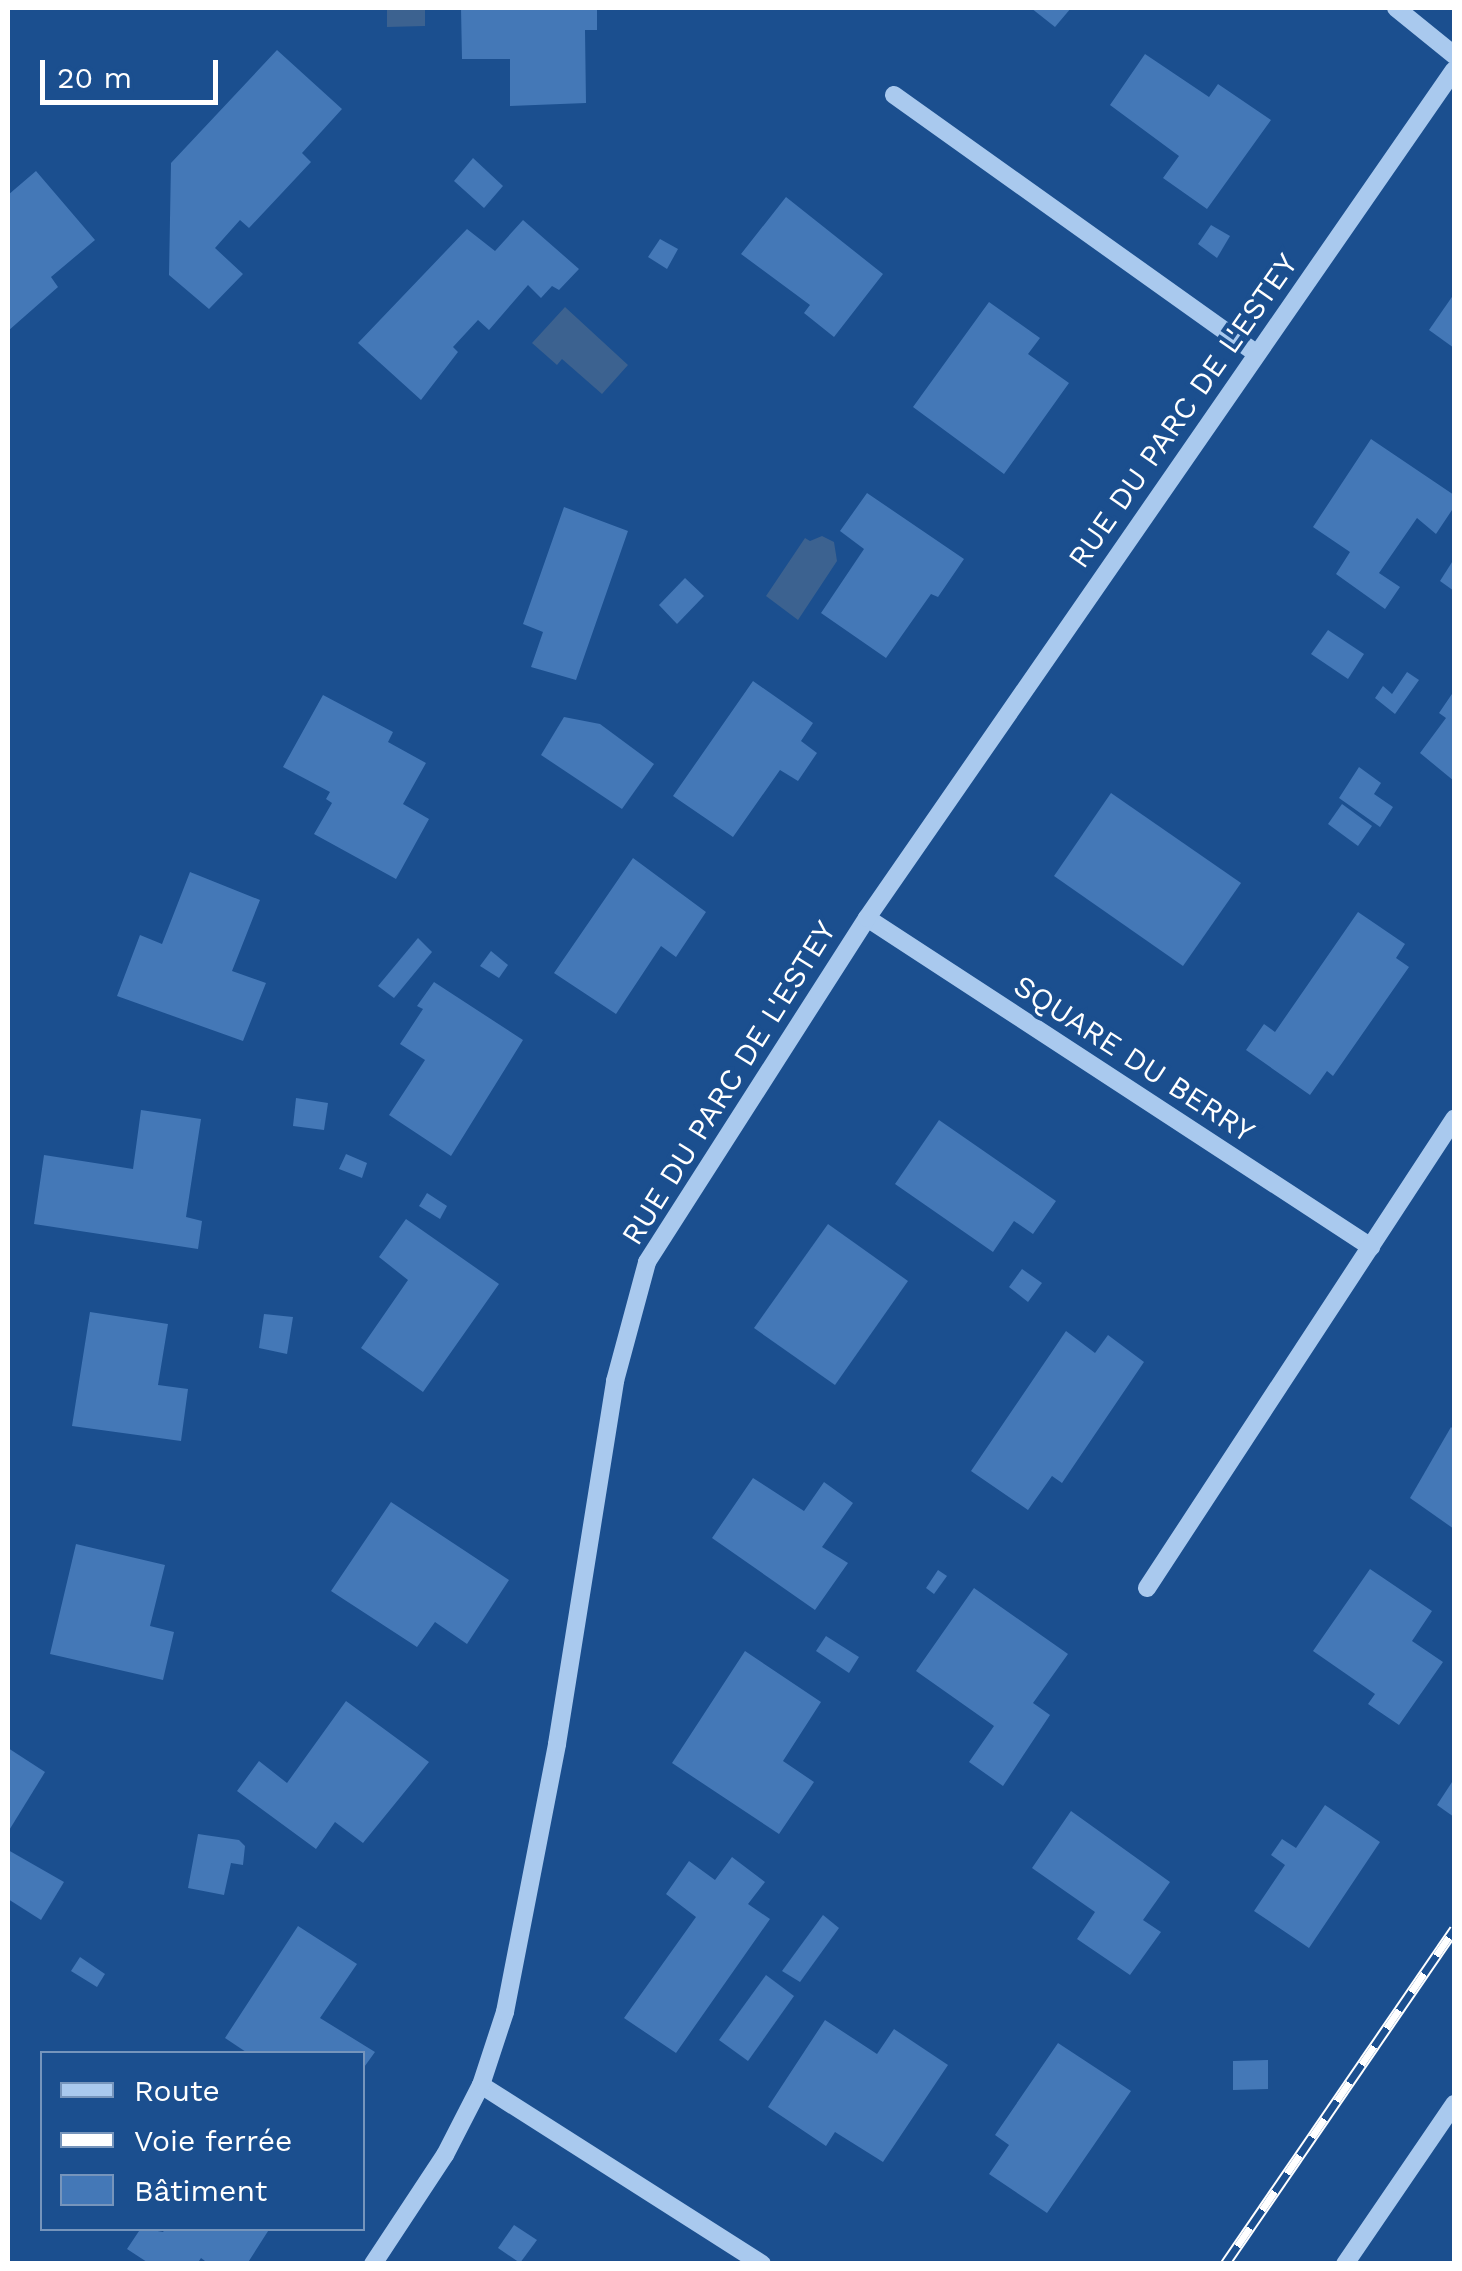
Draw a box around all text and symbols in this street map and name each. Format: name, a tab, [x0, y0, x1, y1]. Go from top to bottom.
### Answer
scale bar	[45, 40, 222, 102]
text: 20 m	[57, 60, 132, 95]
street label: RUE DU PARC DE L'ESTEY	[1061, 247, 1305, 575]
street label: RUE DU PARC DE L'ESTEY	[614, 914, 844, 1252]
street label: SQUARE DU BERRY	[1007, 968, 1261, 1150]
legend	[40, 2051, 365, 2231]
text: Route	[134, 2073, 220, 2108]
text: Voie ferrée	[134, 2123, 292, 2158]
text: Bâtiment	[134, 2173, 267, 2208]

